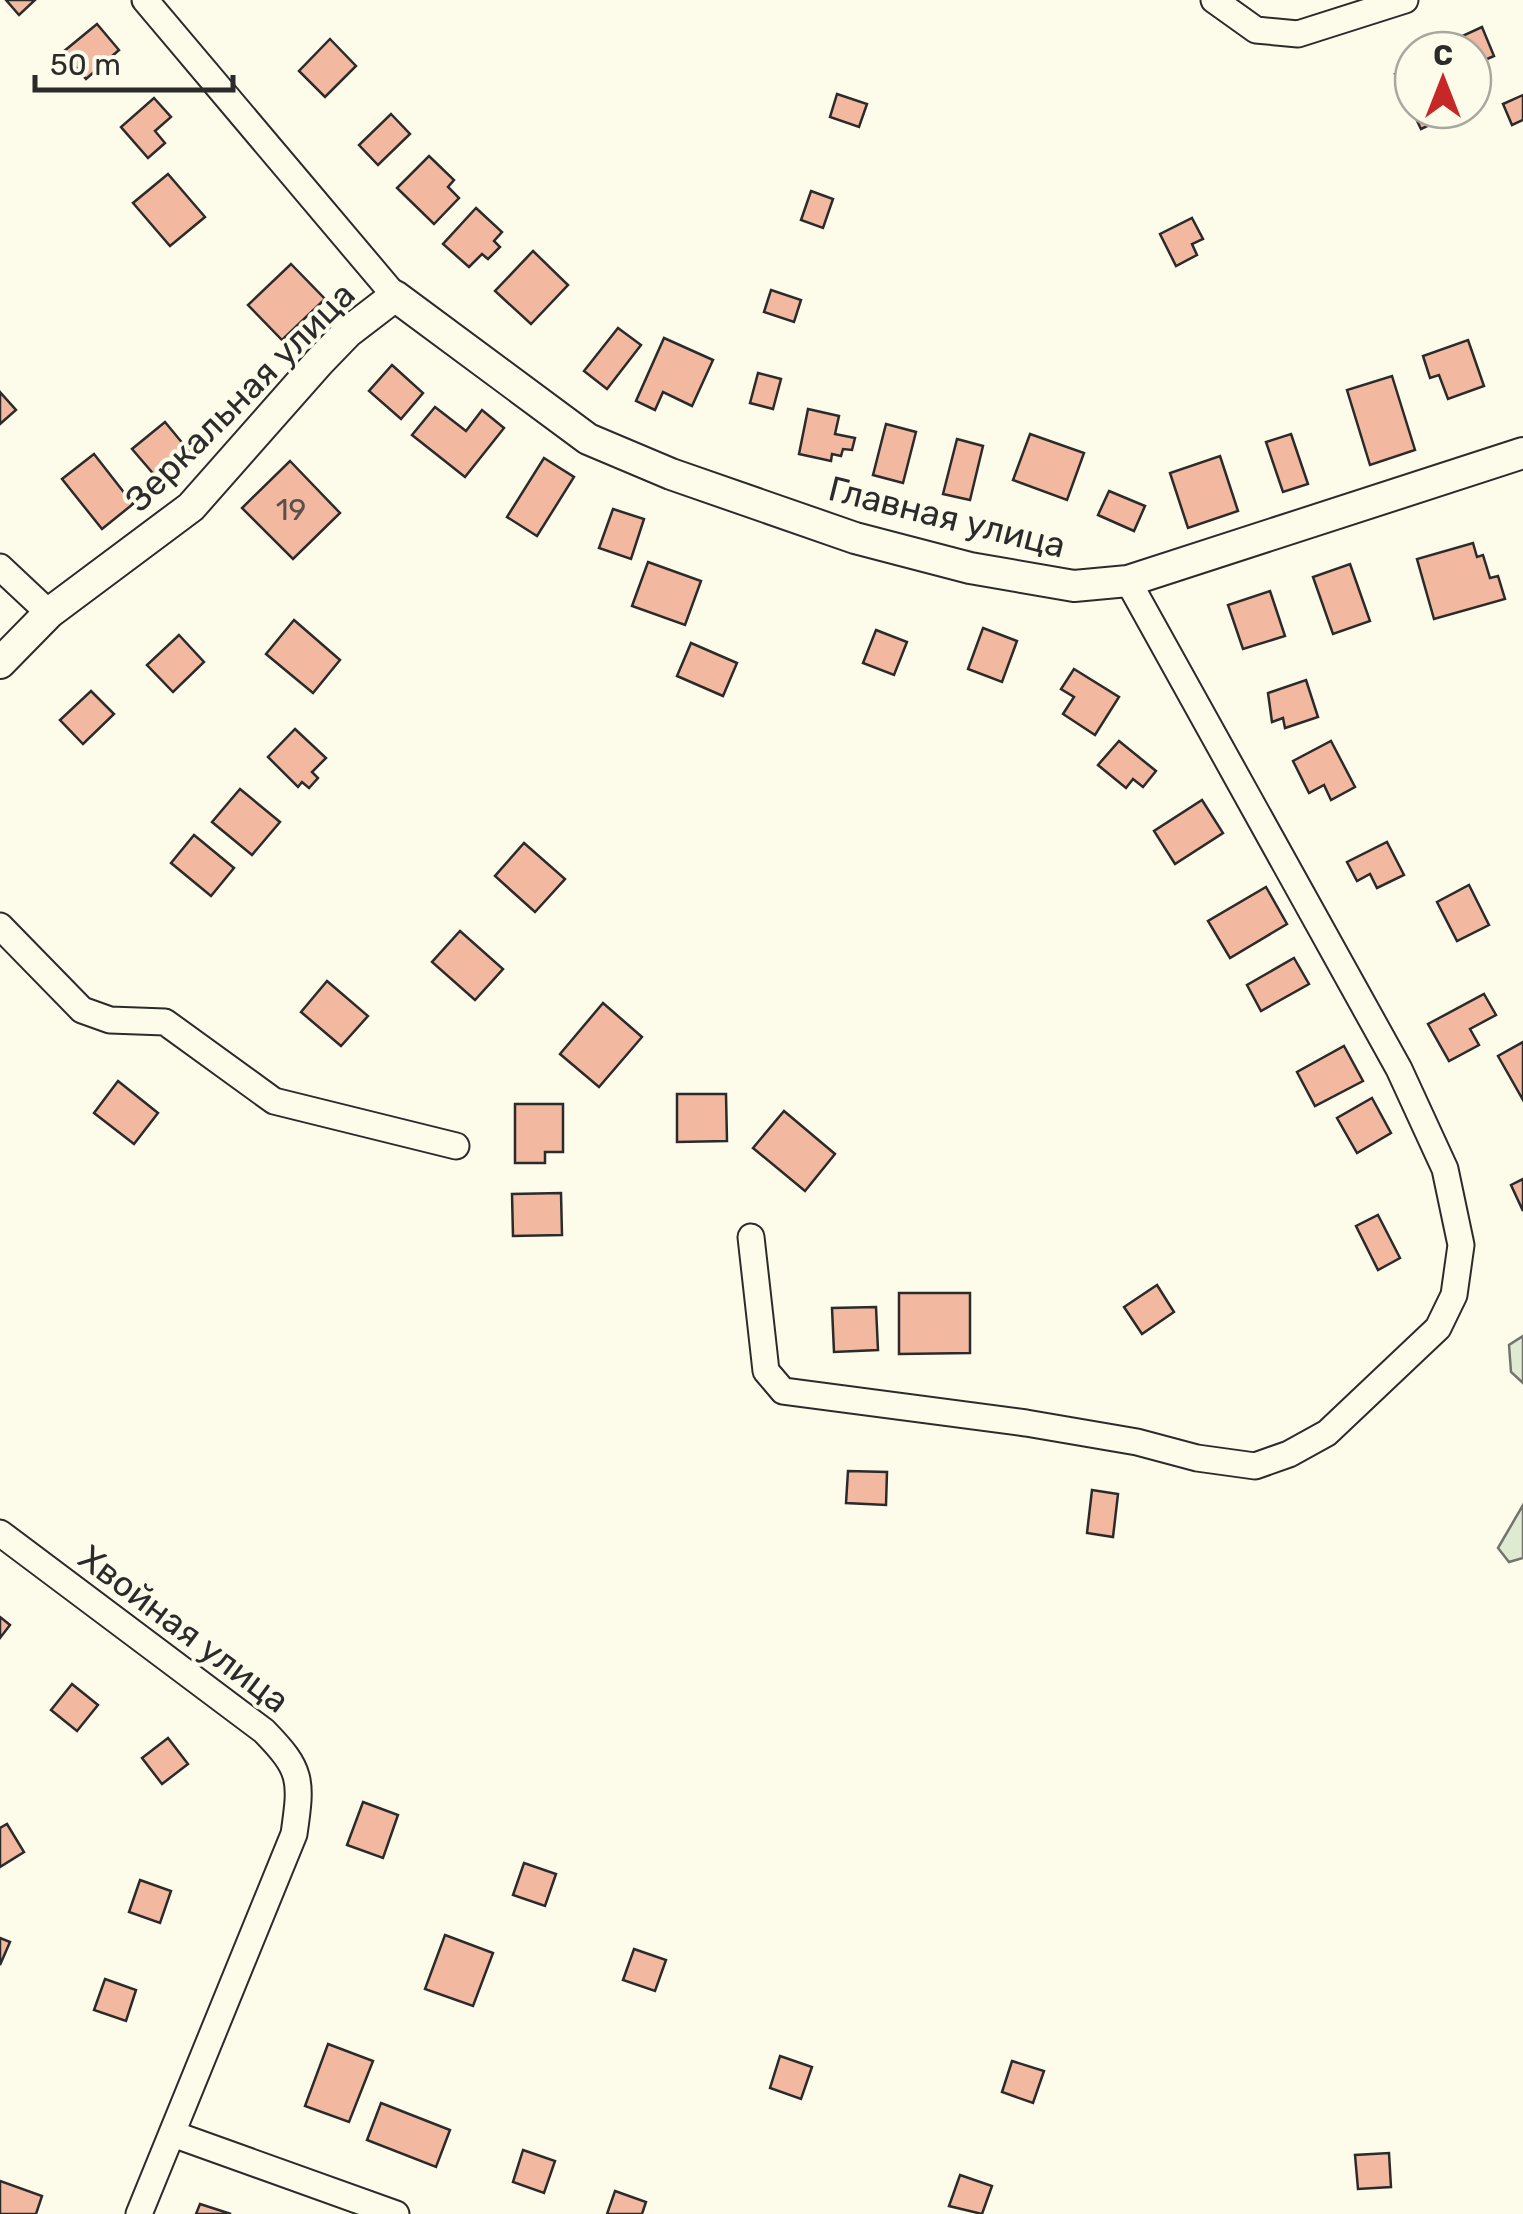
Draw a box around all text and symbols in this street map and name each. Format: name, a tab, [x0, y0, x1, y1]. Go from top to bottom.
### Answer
scale bar	[35, 30, 232, 92]
north arrow	[1393, 30, 1493, 130]
text: С	[1433, 39, 1453, 72]
text: 50 m	[50, 47, 121, 83]
street label: Зеркальная улица	[117, 274, 363, 520]
street label: Главная улица	[824, 467, 1070, 567]
house number: 19	[276, 492, 306, 528]
street label: Хвойная улица	[71, 1536, 297, 1722]

